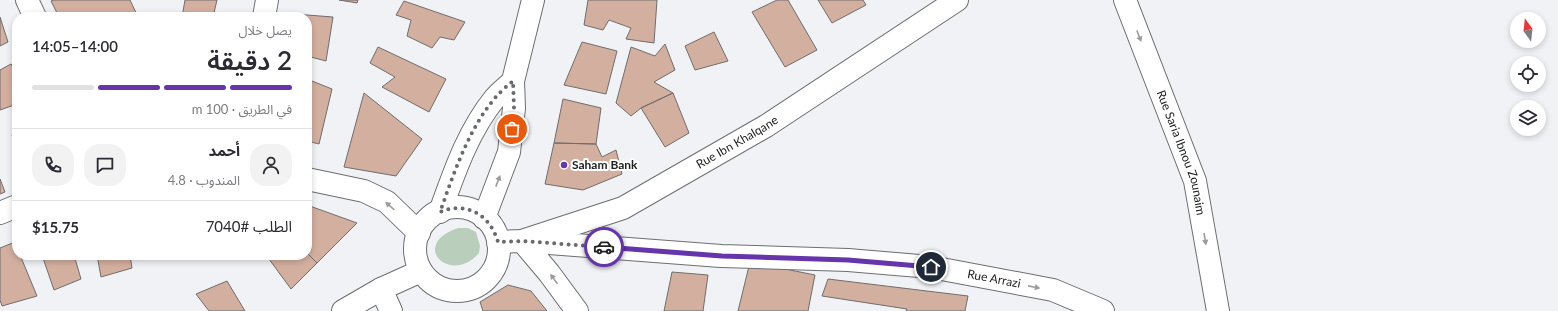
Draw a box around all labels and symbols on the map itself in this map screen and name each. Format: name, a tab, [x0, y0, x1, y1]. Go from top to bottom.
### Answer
north arrow	[1510, 12, 1546, 48]
one-way arrow	[1137, 31, 1143, 43]
street label: Rue Saria Ibnou Zounaim	[1154, 88, 1209, 216]
pin	[495, 112, 529, 146]
street label: Rue Ibn Khalqane	[693, 112, 781, 172]
place label: Saham Bank	[572, 157, 638, 172]
marker: Saham Bank	[559, 160, 569, 170]
one-way arrow	[495, 175, 501, 187]
one-way arrow	[385, 201, 396, 210]
courier	[584, 227, 624, 267]
one-way arrow	[1202, 233, 1208, 245]
pin	[914, 250, 948, 284]
street label: Rue Arrazi	[966, 266, 1022, 291]
one-way arrow	[550, 274, 558, 285]
one-way arrow	[1028, 284, 1040, 290]

